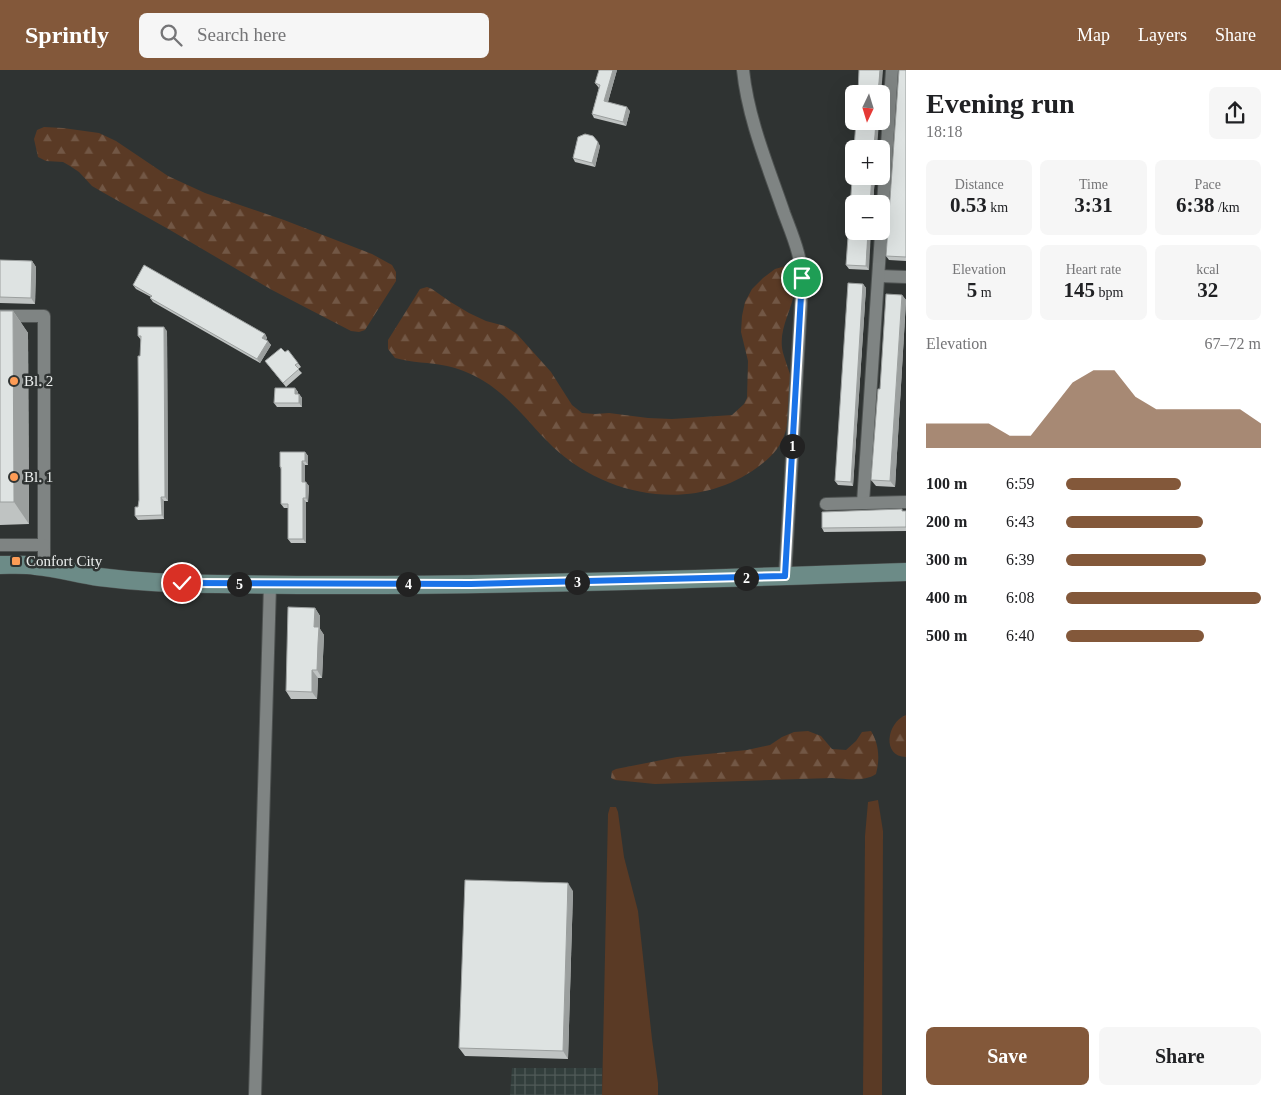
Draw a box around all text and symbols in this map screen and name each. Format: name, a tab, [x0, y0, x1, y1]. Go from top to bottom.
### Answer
search box	[139, 13, 489, 58]
icon: search	[157, 21, 185, 49]
text: Sprintly	[25, 22, 109, 48]
text: Search here	[197, 24, 286, 45]
text: Map	[1077, 25, 1110, 45]
text: Layers	[1138, 25, 1187, 45]
text: Share	[1215, 25, 1256, 45]
north arrow	[845, 85, 890, 130]
map controls	[845, 85, 890, 240]
button: share	[1209, 87, 1261, 139]
text: Evening run	[926, 88, 1075, 119]
text: 18:18	[926, 123, 962, 140]
button: +	[845, 140, 890, 185]
text: Distance	[955, 177, 1004, 192]
text: Time	[1079, 177, 1108, 192]
text: Pace	[1195, 177, 1221, 192]
text: 0.53	[950, 193, 987, 217]
text: 3:31	[1074, 193, 1113, 217]
text: 6:38	[1176, 193, 1214, 217]
button: −	[845, 195, 890, 240]
text: km	[987, 200, 1008, 215]
text: /km	[1214, 200, 1240, 215]
pin	[781, 257, 823, 299]
text: Elevation	[952, 262, 1006, 277]
text: Heart rate	[1066, 262, 1121, 277]
text: kcal	[1196, 262, 1219, 277]
icon: arrive	[788, 264, 816, 292]
text: 5	[967, 278, 977, 302]
text: 145	[1064, 278, 1095, 302]
text: 32	[1197, 278, 1218, 302]
text: m	[977, 285, 992, 300]
text: bpm	[1095, 285, 1123, 300]
text: Elevation	[926, 335, 987, 352]
text: 67–72 m	[1205, 335, 1261, 352]
place label: Bl. 2	[24, 373, 53, 389]
marker: Bl. 2	[8, 375, 20, 387]
pin: 1	[780, 434, 804, 458]
text: 1	[789, 439, 796, 454]
place label: Bl. 1	[24, 469, 53, 485]
marker: Bl. 1	[8, 471, 20, 483]
text: 100 m	[926, 475, 967, 492]
text: 6:59	[1006, 475, 1034, 492]
text: 200 m	[926, 513, 967, 530]
text: 6:43	[1006, 513, 1034, 530]
text: 300 m	[926, 551, 967, 568]
text: 6:39	[1006, 551, 1034, 568]
place label: Confort City	[26, 553, 103, 569]
marker: Confort City	[10, 555, 22, 567]
pin	[161, 562, 203, 604]
pin: 2	[734, 566, 758, 590]
icon: check	[168, 569, 196, 597]
pin: 3	[564, 570, 590, 594]
text: 2	[743, 571, 750, 586]
pin: 5	[226, 572, 252, 596]
pin: 4	[396, 572, 420, 596]
text: 3	[574, 575, 581, 590]
text: 5	[236, 577, 243, 592]
text: 4	[405, 577, 412, 592]
text: 400 m	[926, 589, 967, 606]
text: 6:08	[1006, 589, 1034, 606]
text: 500 m	[926, 627, 967, 644]
text: 6:40	[1006, 627, 1034, 644]
button: Save	[926, 1027, 1089, 1085]
button: Share	[1099, 1027, 1261, 1085]

